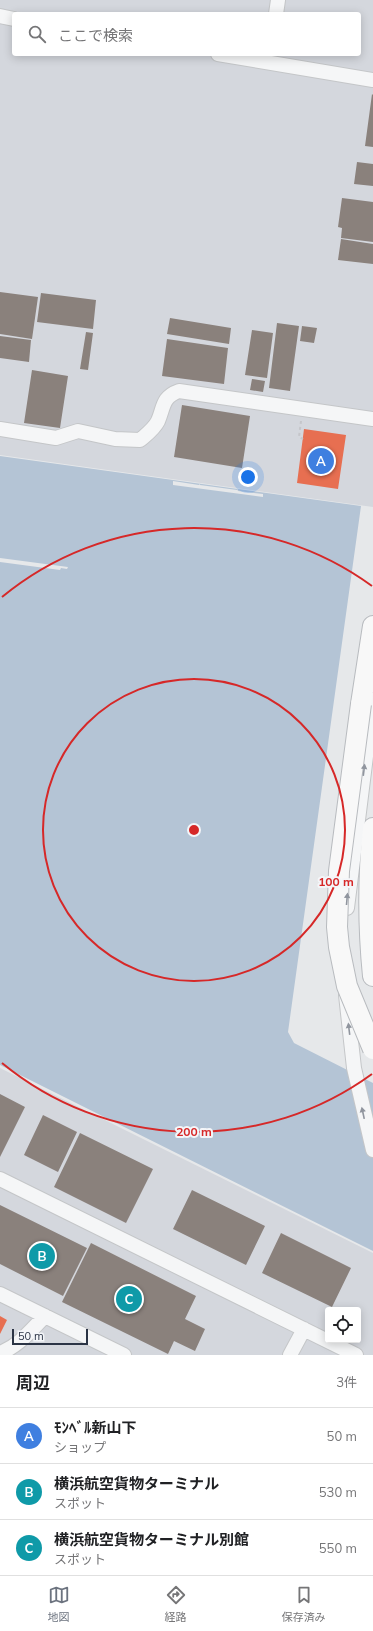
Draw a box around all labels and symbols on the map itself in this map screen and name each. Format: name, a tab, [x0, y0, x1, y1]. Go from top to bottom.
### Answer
pin: A	[308, 446, 334, 476]
your location	[238, 467, 258, 487]
one-way arrow	[361, 764, 367, 777]
centre of rings	[187, 823, 201, 837]
text: 100 m	[318, 874, 354, 889]
one-way arrow	[344, 893, 351, 905]
one-way arrow	[346, 1023, 352, 1035]
one-way arrow	[360, 1107, 366, 1119]
text: 200 m	[176, 1124, 212, 1139]
pin: B	[29, 1241, 55, 1271]
pin: C	[116, 1284, 142, 1314]
scale bar	[12, 1327, 88, 1346]

